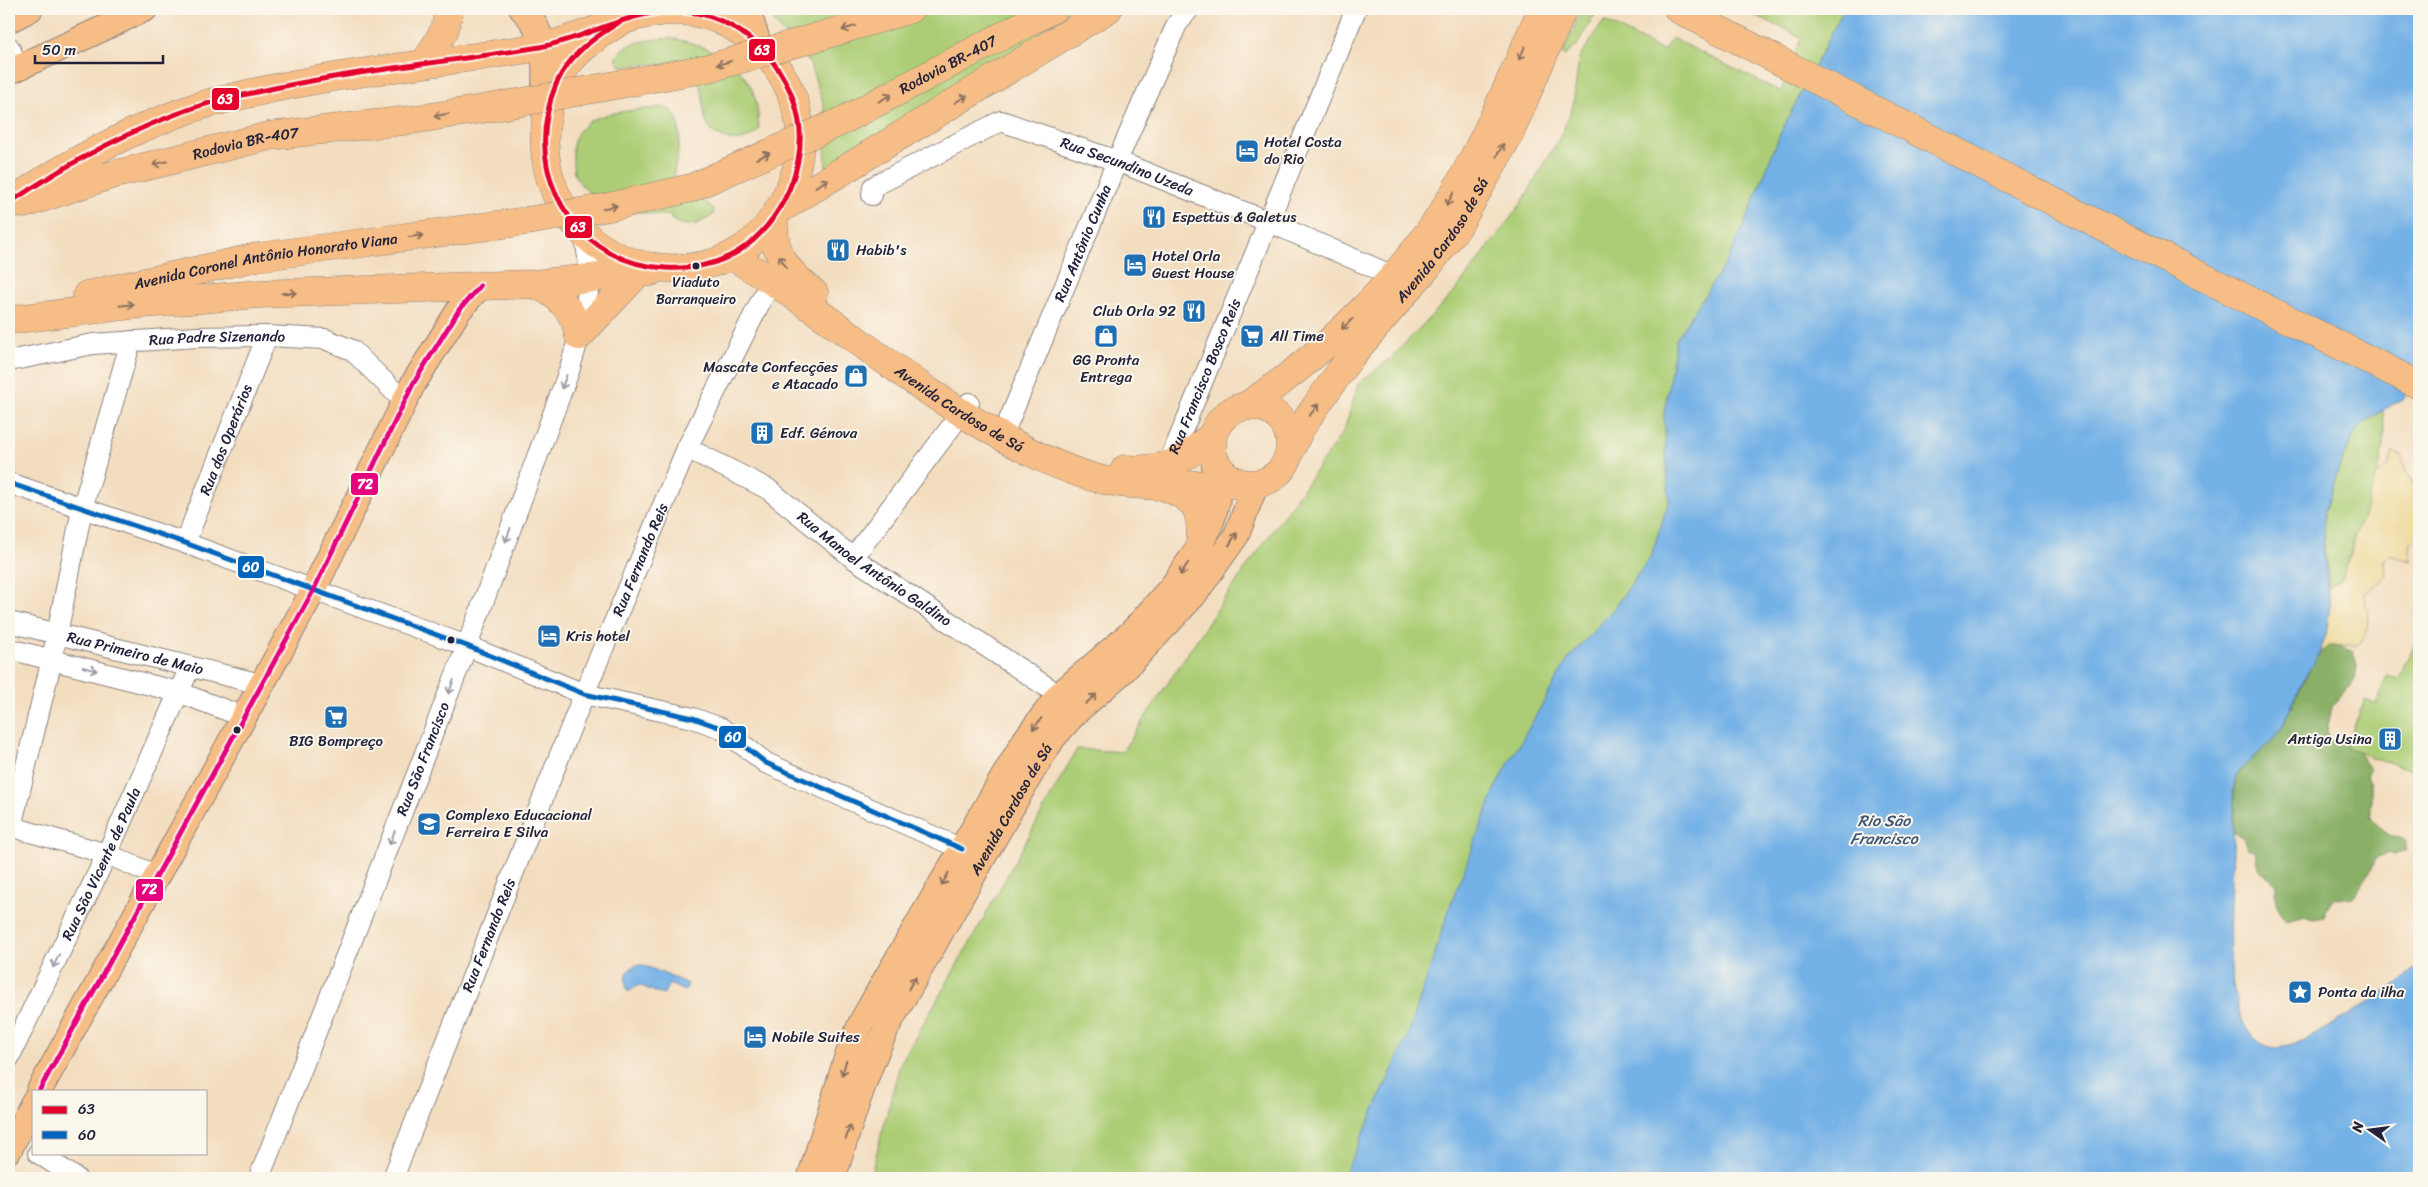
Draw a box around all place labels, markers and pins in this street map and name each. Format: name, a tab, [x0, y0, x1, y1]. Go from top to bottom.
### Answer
place label: Hotel Costa do Rio	[1264, 129, 1342, 172]
hotel icon: Hotel Costa do Rio	[1234, 138, 1260, 164]
restaurant icon: Espettus & Galetus	[1141, 204, 1167, 230]
place label: Espettus & Galetus	[1172, 204, 1297, 230]
restaurant icon: Habib's	[825, 237, 851, 263]
place label: Habib's	[856, 237, 907, 263]
place label: Hotel Orla Guest House	[1152, 243, 1235, 286]
hotel icon: Hotel Orla Guest House	[1122, 252, 1148, 278]
marker: Viaduto Barranqueiro	[691, 261, 701, 271]
place label: Viaduto Barranqueiro	[656, 270, 736, 312]
place label: Club Orla 92	[1093, 298, 1176, 324]
restaurant icon: Club Orla 92	[1181, 298, 1207, 324]
shop icon: GG Pronta Entrega	[1093, 323, 1119, 349]
supermarket icon: All Time	[1239, 323, 1265, 349]
place label: All Time	[1269, 323, 1324, 349]
place label: GG Pronta Entrega	[1073, 347, 1140, 390]
place label: Mascate Confecções e Atacado	[703, 354, 838, 397]
shop icon: Mascate Confecções e Atacado	[843, 363, 869, 389]
building icon: Edf. Génova	[749, 420, 775, 446]
place label: Edf. Génova	[780, 420, 858, 446]
hotel icon: Kris hotel	[536, 623, 562, 649]
place label: Kris hotel	[566, 623, 630, 649]
unlabelled marker	[446, 635, 456, 645]
supermarket icon: BIG Bompreço	[323, 704, 349, 730]
unlabelled marker	[232, 725, 242, 735]
place label: Antiga Usina	[2287, 726, 2372, 752]
building icon: Antiga Usina	[2377, 726, 2403, 752]
place label: BIG Bompreço	[289, 728, 384, 754]
place label: Complexo Educacional Ferreira E Silva	[446, 802, 593, 845]
school or university icon: Complexo Educacional Ferreira E Silva	[416, 811, 442, 837]
place icon: Ponta da ilha	[2287, 979, 2313, 1005]
place label: Ponta da ilha	[2318, 979, 2404, 1005]
hotel icon: Nobile Suites	[742, 1024, 768, 1050]
place label: Nobile Suites	[772, 1024, 860, 1050]

